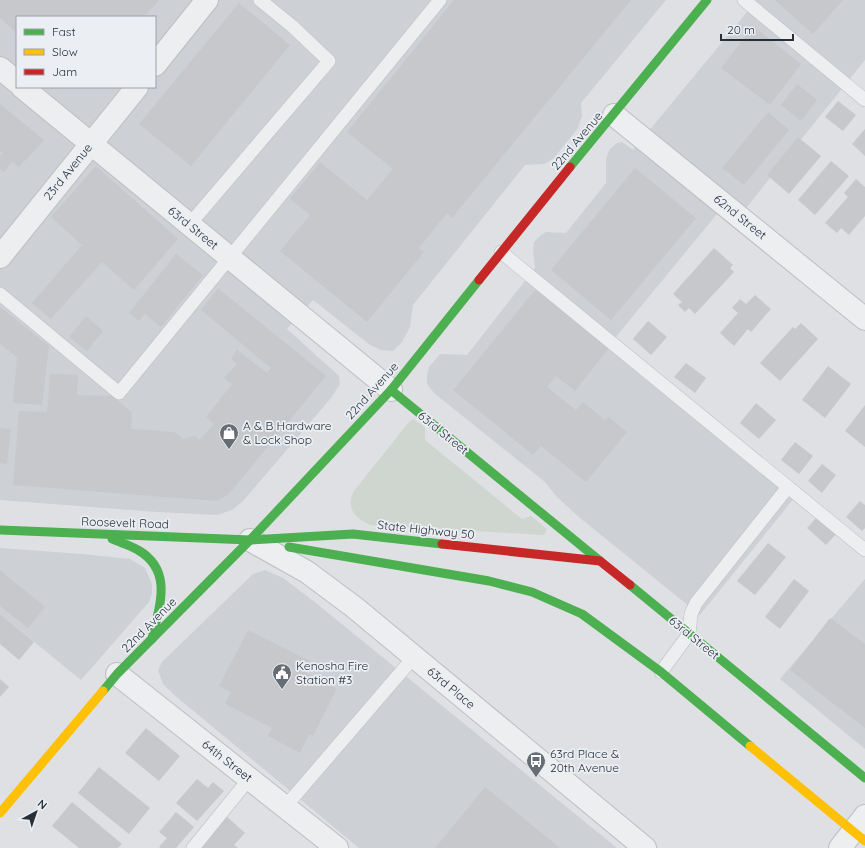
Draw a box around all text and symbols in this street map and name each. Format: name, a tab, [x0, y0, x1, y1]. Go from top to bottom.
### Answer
legend	[16, 16, 156, 88]
scale bar	[721, 16, 793, 42]
text: 20 m	[727, 22, 755, 37]
text: Fast	[52, 24, 76, 39]
text: Slow	[52, 44, 78, 59]
text: Jam	[52, 64, 77, 79]
street label: 22nd Avenue	[548, 108, 606, 173]
street label: 23rd Avenue	[40, 140, 95, 203]
street label: 62nd Street	[711, 191, 770, 242]
street label: 63rd Street	[165, 203, 222, 252]
street label: 22nd Avenue	[342, 359, 401, 422]
street label: 63rd Street	[415, 408, 472, 457]
place label: A & B Hardware & Lock Shop	[243, 418, 332, 447]
shop icon: A & B Hardware & Lock Shop	[218, 422, 240, 450]
street label: Roosevelt Road	[81, 513, 169, 532]
street label: State Highway 50	[377, 517, 475, 542]
street label: 22nd Avenue	[118, 594, 179, 655]
street label: 63rd Street	[666, 613, 723, 662]
place label: Kenosha Fire Station #3	[296, 658, 369, 687]
public building icon: Kenosha Fire Station #3	[271, 662, 293, 690]
street label: 63rd Place	[424, 663, 478, 712]
street label: 64th Street	[199, 736, 256, 785]
place label: 63rd Place & 20th Avenue	[550, 746, 619, 775]
bus stop icon: 63rd Place & 20th Avenue	[525, 750, 547, 778]
north arrow	[16, 792, 56, 832]
text: N	[35, 796, 50, 812]

